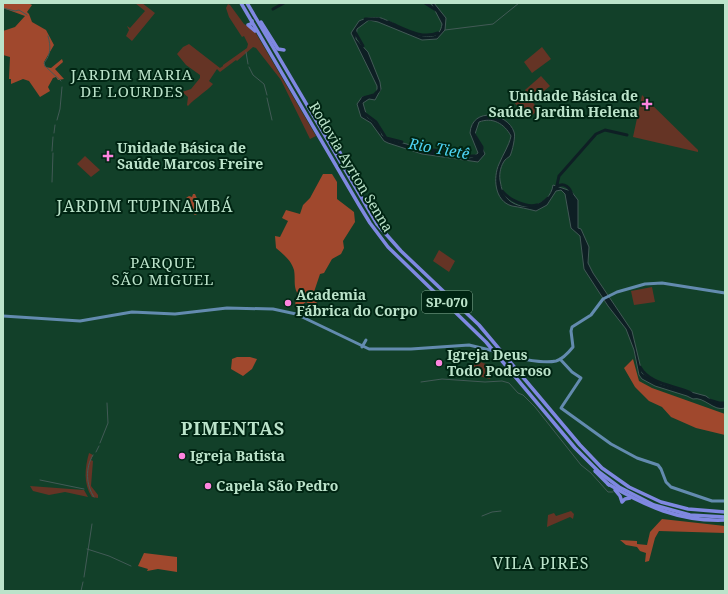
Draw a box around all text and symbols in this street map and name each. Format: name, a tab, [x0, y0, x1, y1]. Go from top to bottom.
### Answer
district label: JARDIM MARIA DE LOURDES	[70, 64, 193, 101]
place label: Unidade Básica de Saúde Jardim Helena	[489, 86, 638, 121]
street label: Rodovia Ayrton Senna	[305, 98, 398, 235]
marker: Unidade Básica de Saúde Jardim Helena	[641, 98, 653, 110]
water label: Rio Tietê	[406, 133, 472, 163]
place label: Unidade Básica de Saúde Marcos Freire	[117, 138, 263, 173]
marker: Unidade Básica de Saúde Marcos Freire	[102, 150, 114, 162]
district label: JARDIM TUPINAMBÁ	[56, 195, 233, 217]
district label: PARQUE SÃO MIGUEL	[112, 252, 214, 289]
place label: Academia Fábrica do Corpo	[296, 285, 418, 320]
road number: SP-070	[422, 291, 472, 313]
marker: Academia Fábrica do Corpo	[283, 298, 293, 308]
place label: Igreja Deus Todo Poderoso	[447, 345, 551, 380]
marker: Igreja Deus Todo Poderoso	[434, 358, 444, 368]
district label: PIMENTAS	[181, 416, 285, 440]
place label: Igreja Batista	[190, 446, 285, 465]
marker: Igreja Batista	[177, 451, 187, 461]
place label: Capela São Pedro	[216, 476, 338, 495]
marker: Capela São Pedro	[203, 481, 213, 491]
district label: VILA PIRES	[493, 552, 589, 574]

